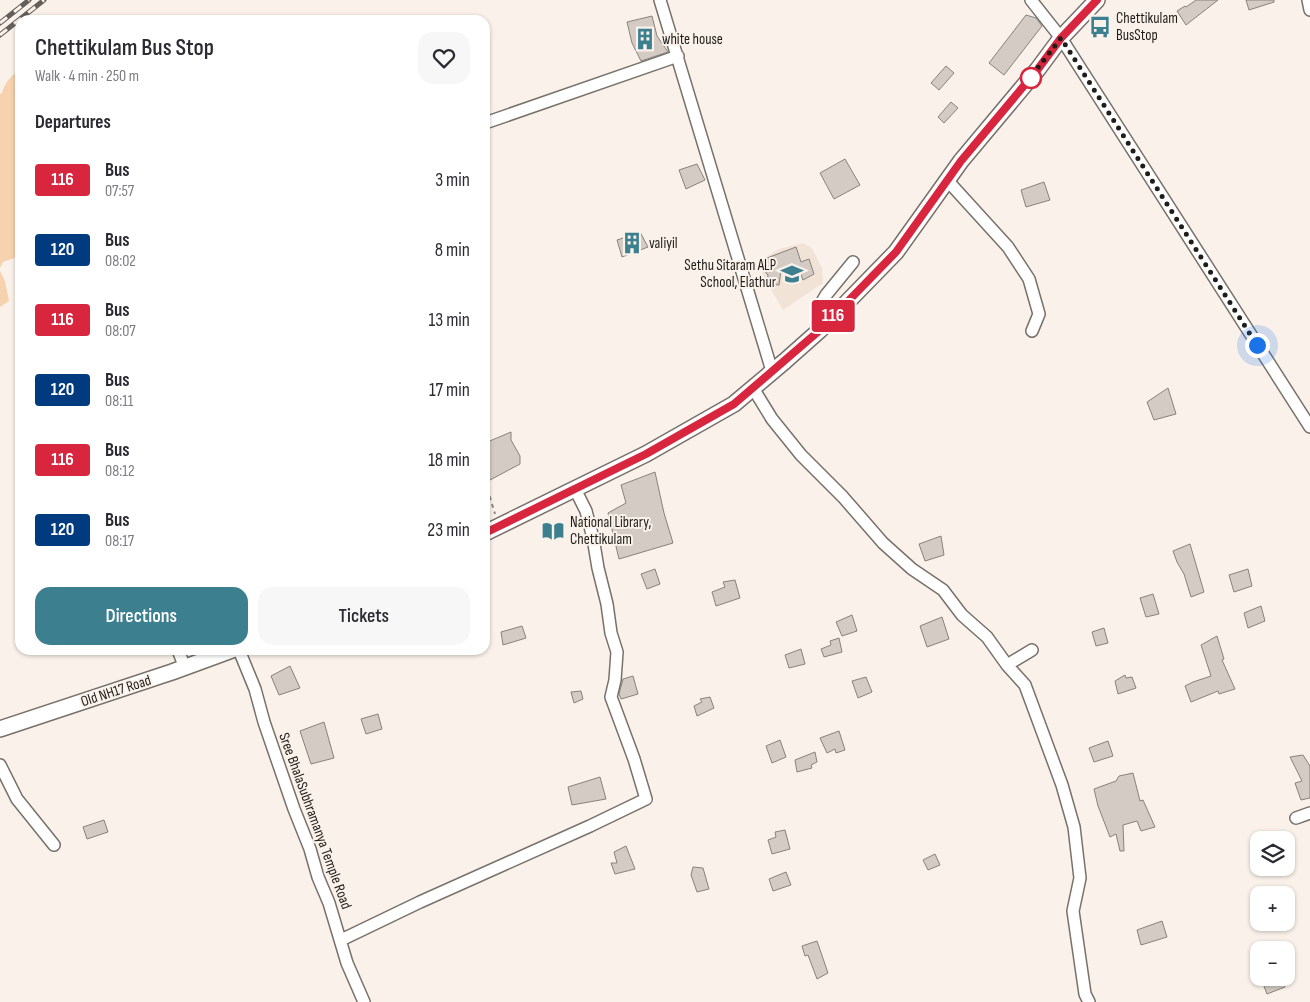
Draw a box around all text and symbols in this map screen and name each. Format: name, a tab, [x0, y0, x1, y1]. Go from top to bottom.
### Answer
place label: Chettikulam BusStop	[1116, 9, 1178, 45]
bus stop icon: Chettikulam BusStop	[1087, 14, 1113, 40]
building icon: white house	[632, 26, 658, 52]
place label: white house	[662, 30, 723, 49]
button: heart	[418, 32, 470, 84]
text: Chettikulam Bus Stop	[35, 33, 214, 62]
text: Walk · 4 min · 250 m	[35, 67, 139, 86]
unlabelled marker	[1020, 67, 1042, 89]
text: Departures	[35, 111, 111, 134]
text: Bus	[105, 159, 130, 182]
text: 116	[51, 169, 74, 190]
text: 3 min	[435, 169, 470, 192]
text: 07:57	[105, 182, 134, 201]
text: Bus	[105, 229, 130, 252]
building icon: valiyil	[619, 230, 645, 256]
place label: valiyil	[649, 234, 678, 253]
text: 120	[51, 239, 74, 260]
text: 8 min	[435, 239, 470, 262]
text: 08:02	[105, 252, 136, 271]
place label: Sethu Sitaram ALP School, Elathur	[684, 256, 777, 292]
school or university icon: Sethu Sitaram ALP School, Elathur	[779, 261, 805, 287]
text: Bus	[105, 299, 130, 322]
line badge: 116	[804, 300, 862, 332]
text: 116	[822, 305, 844, 326]
text: 116	[51, 309, 74, 330]
text: 13 min	[429, 309, 470, 332]
text: 08:07	[105, 322, 136, 341]
your location	[1245, 333, 1270, 358]
text: Bus	[105, 369, 130, 392]
text: 120	[51, 379, 74, 400]
text: 17 min	[429, 379, 470, 402]
text: 08:11	[105, 392, 133, 411]
text: Bus	[105, 439, 130, 462]
text: 116	[51, 449, 74, 470]
text: 18 min	[428, 449, 470, 472]
text: 08:12	[105, 462, 135, 481]
text: Bus	[105, 509, 130, 532]
place label: National Library, Chettikulam	[570, 513, 651, 549]
library icon: National Library, Chettikulam	[540, 518, 566, 544]
text: 120	[51, 519, 74, 540]
text: 23 min	[427, 519, 470, 542]
text: 08:17	[105, 532, 134, 551]
button: Directions	[35, 587, 248, 645]
button: Tickets	[258, 587, 470, 645]
street label: Old NH17 Road	[78, 671, 154, 711]
street label: Sree BhalaSubhramanya Temple Road	[274, 730, 356, 912]
map controls	[1250, 831, 1295, 986]
button: layers	[1250, 831, 1295, 876]
button: +	[1250, 886, 1295, 931]
button: −	[1250, 941, 1295, 986]

